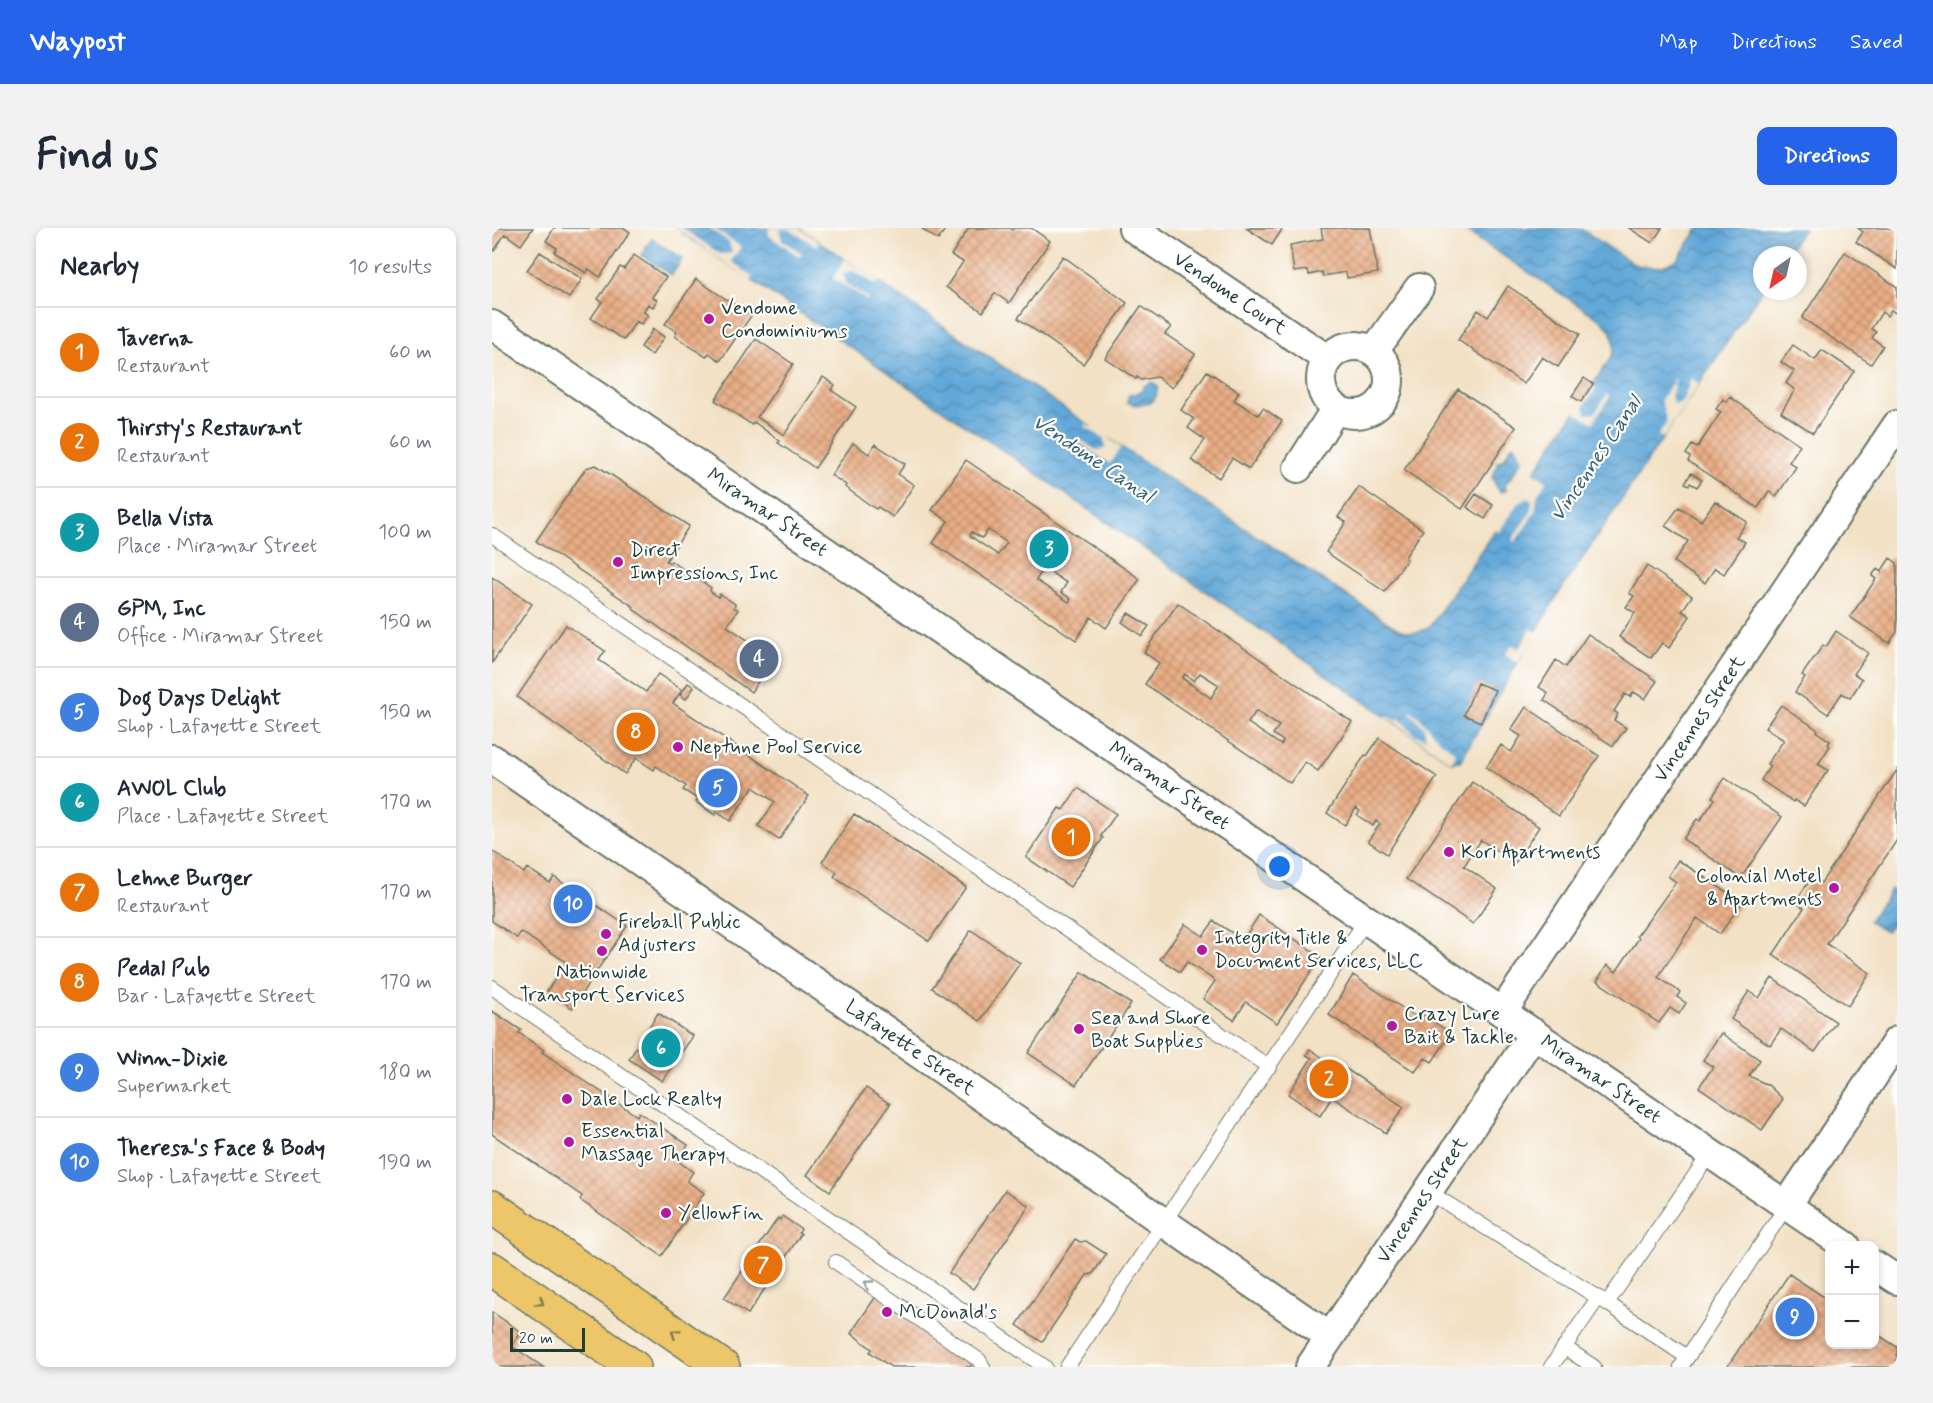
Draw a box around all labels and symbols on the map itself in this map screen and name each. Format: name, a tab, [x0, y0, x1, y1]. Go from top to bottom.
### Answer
street label: Vendome Court	[1168, 246, 1292, 341]
north arrow	[1753, 246, 1807, 300]
place label: Vendome Condominiums	[721, 295, 848, 345]
marker: Vendome Condominiums	[702, 312, 716, 326]
water label: Vincennes Canal	[1544, 389, 1650, 527]
water label: Vendome Canal	[1027, 408, 1161, 511]
street label: Miramar Street	[701, 461, 833, 563]
pin: 3	[1030, 526, 1068, 572]
place label: Direct Impressions, Inc	[630, 537, 778, 587]
marker: Direct Impressions, Inc	[611, 555, 625, 569]
pin: 4	[740, 636, 778, 682]
street label: Vincennes Street	[1647, 650, 1752, 787]
pin: 8	[616, 710, 656, 754]
place label: Neptune Pool Service	[690, 734, 862, 761]
street label: Miramar Street	[1103, 735, 1235, 836]
marker: Neptune Pool Service	[671, 740, 685, 754]
pin: 5	[698, 766, 738, 810]
pin: 1	[1052, 814, 1090, 860]
place label: Kori Apartments	[1461, 839, 1600, 867]
marker: Kori Apartments	[1442, 845, 1456, 859]
your location	[1265, 852, 1294, 881]
place label: Colonial Motel & Apartments	[1696, 863, 1822, 914]
marker: Colonial Motel & Apartments	[1827, 881, 1841, 895]
pin: 10	[554, 882, 592, 926]
place label: Fireball Public Adjusters	[618, 909, 740, 959]
place label: Integrity Title & Document Services, LLC	[1214, 925, 1423, 975]
marker: Fireball Public Adjusters	[599, 927, 613, 941]
marker: Integrity Title & Document Services, LLC	[1195, 943, 1209, 957]
marker: Nationwide Transport Services	[595, 944, 609, 958]
place label: Nationwide Transport Services	[519, 959, 685, 1009]
street label: Lafayette Street	[840, 993, 981, 1102]
place label: Crazy Lure Bait & Tackle	[1404, 1001, 1514, 1051]
place label: Sea and Shore Boat Supplies	[1091, 1005, 1211, 1055]
marker: Crazy Lure Bait & Tackle	[1385, 1019, 1399, 1033]
marker: Sea and Shore Boat Supplies	[1072, 1022, 1086, 1036]
pin: 6	[642, 1026, 680, 1070]
street label: Miramar Street	[1535, 1028, 1667, 1130]
pin: 2	[1310, 1056, 1348, 1102]
place label: Dale Lock Realty	[579, 1086, 722, 1113]
marker: Dale Lock Realty	[560, 1092, 574, 1106]
place label: Essential Massage Therapy	[581, 1118, 725, 1168]
street label: Vincennes Street	[1370, 1131, 1474, 1269]
marker: Essential Massage Therapy	[562, 1135, 576, 1149]
place label: YellowFin	[678, 1200, 764, 1227]
marker: YellowFin	[659, 1206, 673, 1220]
pin: 7	[744, 1242, 782, 1288]
one-way arrow	[864, 1280, 875, 1291]
pin: 9	[1776, 1294, 1814, 1340]
one-way arrow	[533, 1295, 544, 1306]
place label: McDonald's	[899, 1299, 997, 1326]
marker: McDonald's	[880, 1305, 894, 1319]
scale bar	[510, 1325, 585, 1352]
one-way arrow	[671, 1329, 682, 1340]

